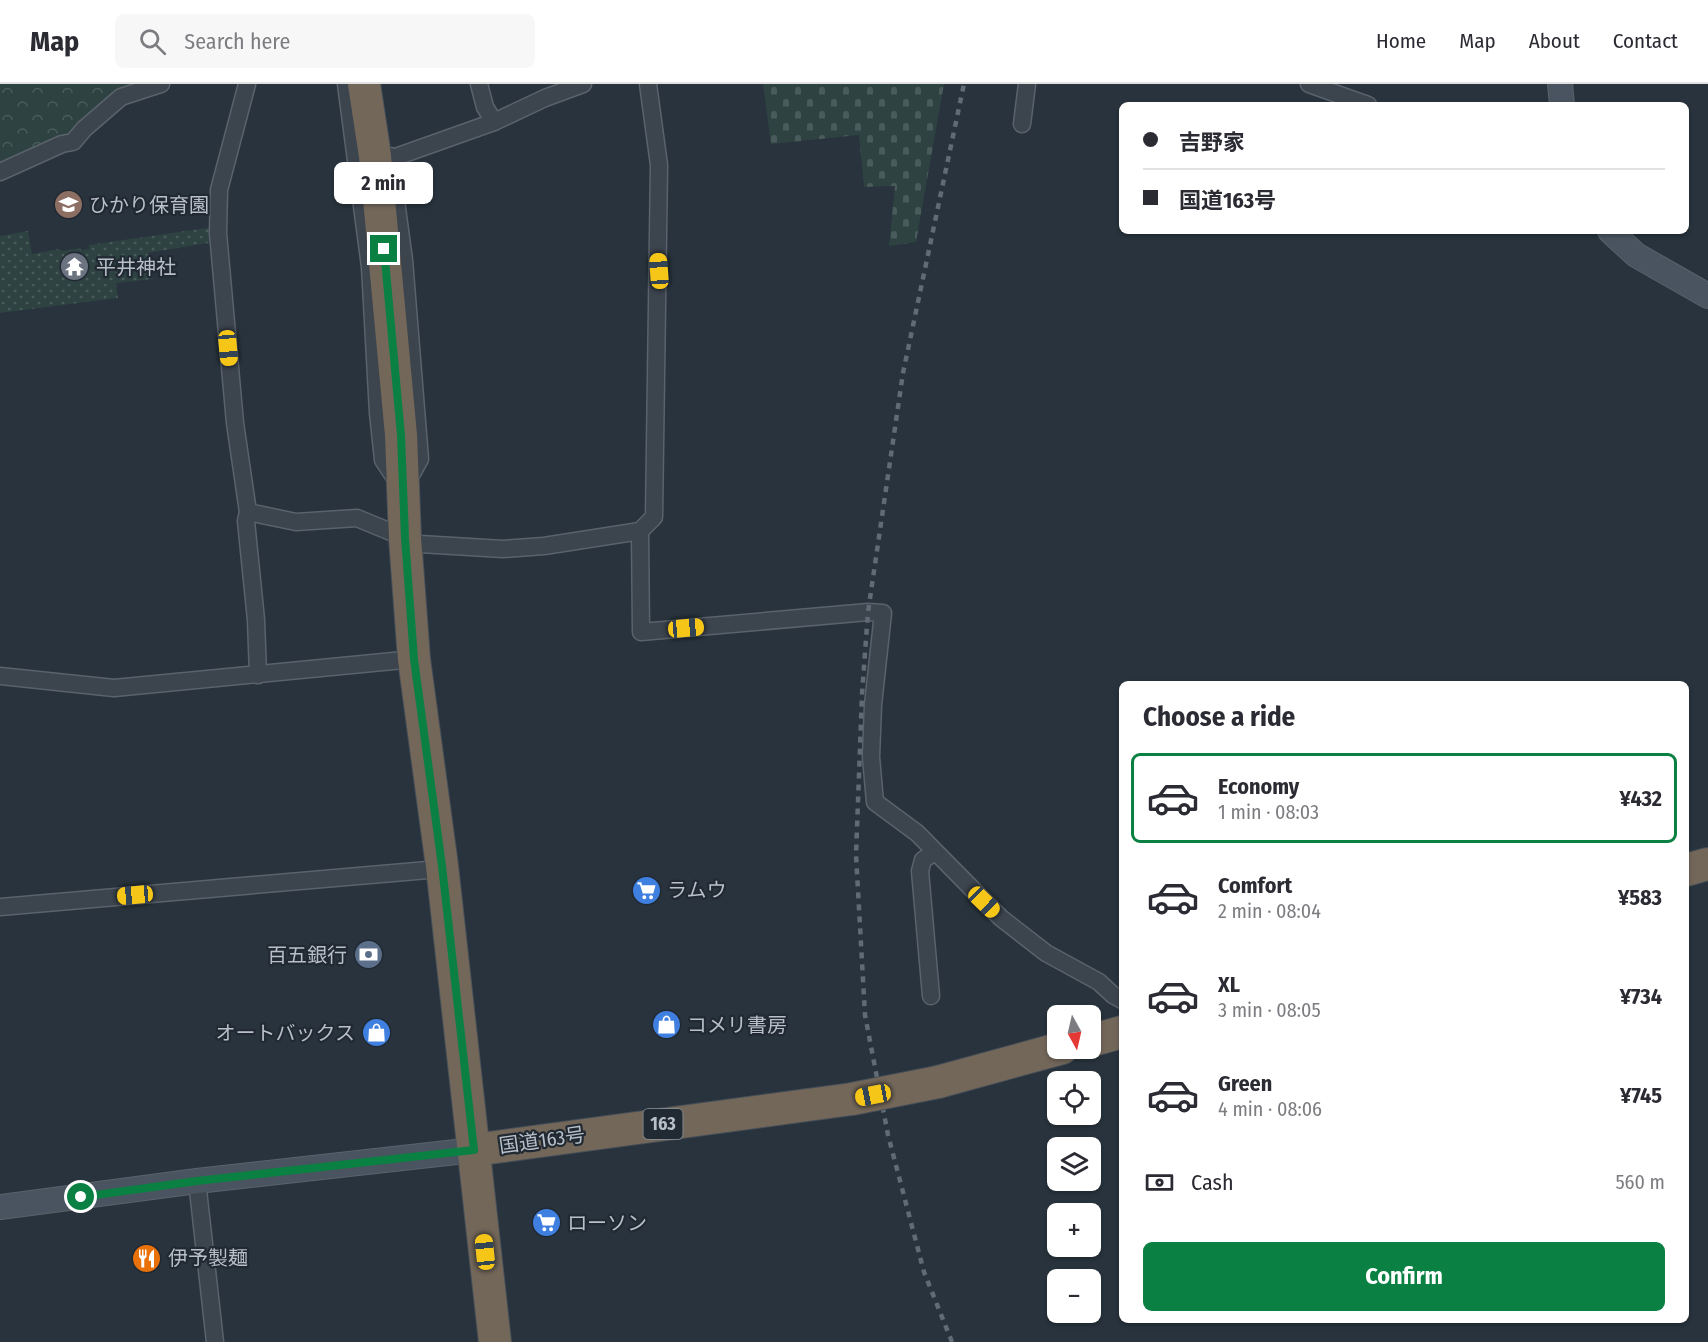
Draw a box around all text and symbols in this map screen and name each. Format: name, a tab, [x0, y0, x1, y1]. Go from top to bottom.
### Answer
search box	[115, 14, 535, 68]
text: Map	[30, 25, 79, 58]
icon: search	[136, 25, 169, 58]
text: Search here	[184, 28, 290, 55]
text: Home	[1376, 28, 1426, 54]
text: Map	[1459, 28, 1496, 54]
text: About	[1529, 28, 1580, 54]
text: Contact	[1613, 28, 1678, 54]
text: 吉野家	[1179, 129, 1245, 156]
callout: 2 min	[334, 162, 434, 204]
text: 2 min	[361, 171, 406, 195]
text: 国道163号	[1179, 187, 1276, 214]
school or university icon: ひかり保育園	[52, 189, 84, 221]
place label: ひかり保育園	[89, 193, 209, 217]
route end	[370, 235, 397, 262]
temple icon: 平井神社	[59, 251, 91, 283]
car	[649, 252, 669, 290]
place label: 平井神社	[96, 255, 176, 279]
car	[217, 329, 239, 367]
car	[667, 617, 705, 639]
text: Choose a ride	[1143, 701, 1295, 733]
icon: car	[1146, 771, 1200, 825]
text: Economy	[1218, 773, 1299, 800]
text: ¥432	[1620, 785, 1662, 812]
text: 1 min · 08:03	[1218, 800, 1319, 824]
icon: car	[1146, 870, 1200, 924]
text: Comfort	[1218, 872, 1292, 899]
supermarket icon: ラムウ	[630, 874, 662, 906]
place label: ラムウ	[667, 878, 726, 902]
car	[965, 883, 1003, 921]
car	[116, 884, 154, 906]
text: ¥583	[1618, 884, 1662, 911]
text: 2 min · 08:04	[1218, 899, 1321, 923]
bank icon: 百五銀行	[352, 939, 384, 971]
place label: 百五銀行	[267, 943, 347, 967]
icon: car	[1146, 969, 1200, 1023]
text: XL	[1218, 971, 1240, 998]
text: ¥734	[1620, 983, 1662, 1010]
text: 3 min · 08:05	[1218, 998, 1321, 1022]
north arrow	[1047, 1005, 1101, 1059]
map controls	[1047, 1005, 1101, 1323]
shop icon: コメリ書房	[650, 1009, 682, 1041]
place label: コメリ書房	[687, 1013, 787, 1037]
shop icon: オートバックス	[360, 1017, 392, 1049]
place label: オートバックス	[216, 1021, 355, 1045]
icon: car	[1146, 1068, 1200, 1122]
text: Green	[1218, 1070, 1272, 1097]
button: locate	[1047, 1071, 1101, 1125]
text: ¥745	[1620, 1082, 1662, 1109]
car	[854, 1083, 892, 1107]
text: 4 min · 08:06	[1218, 1097, 1322, 1121]
road number: 163	[644, 1109, 682, 1139]
street label: 国道163号	[497, 1122, 587, 1158]
button: layers	[1047, 1137, 1101, 1191]
icon: cash	[1143, 1166, 1176, 1199]
text: Cash	[1191, 1169, 1234, 1196]
text: 560 m	[1615, 1170, 1665, 1194]
route start	[67, 1183, 94, 1210]
button: +	[1047, 1203, 1101, 1257]
supermarket icon: ローソン	[530, 1207, 562, 1239]
place label: ローソン	[567, 1211, 647, 1235]
car	[474, 1233, 496, 1271]
restaurant icon: 伊予製麺	[131, 1242, 163, 1274]
button: Confirm	[1143, 1242, 1665, 1311]
place label: 伊予製麺	[168, 1246, 248, 1270]
button: −	[1047, 1269, 1101, 1323]

